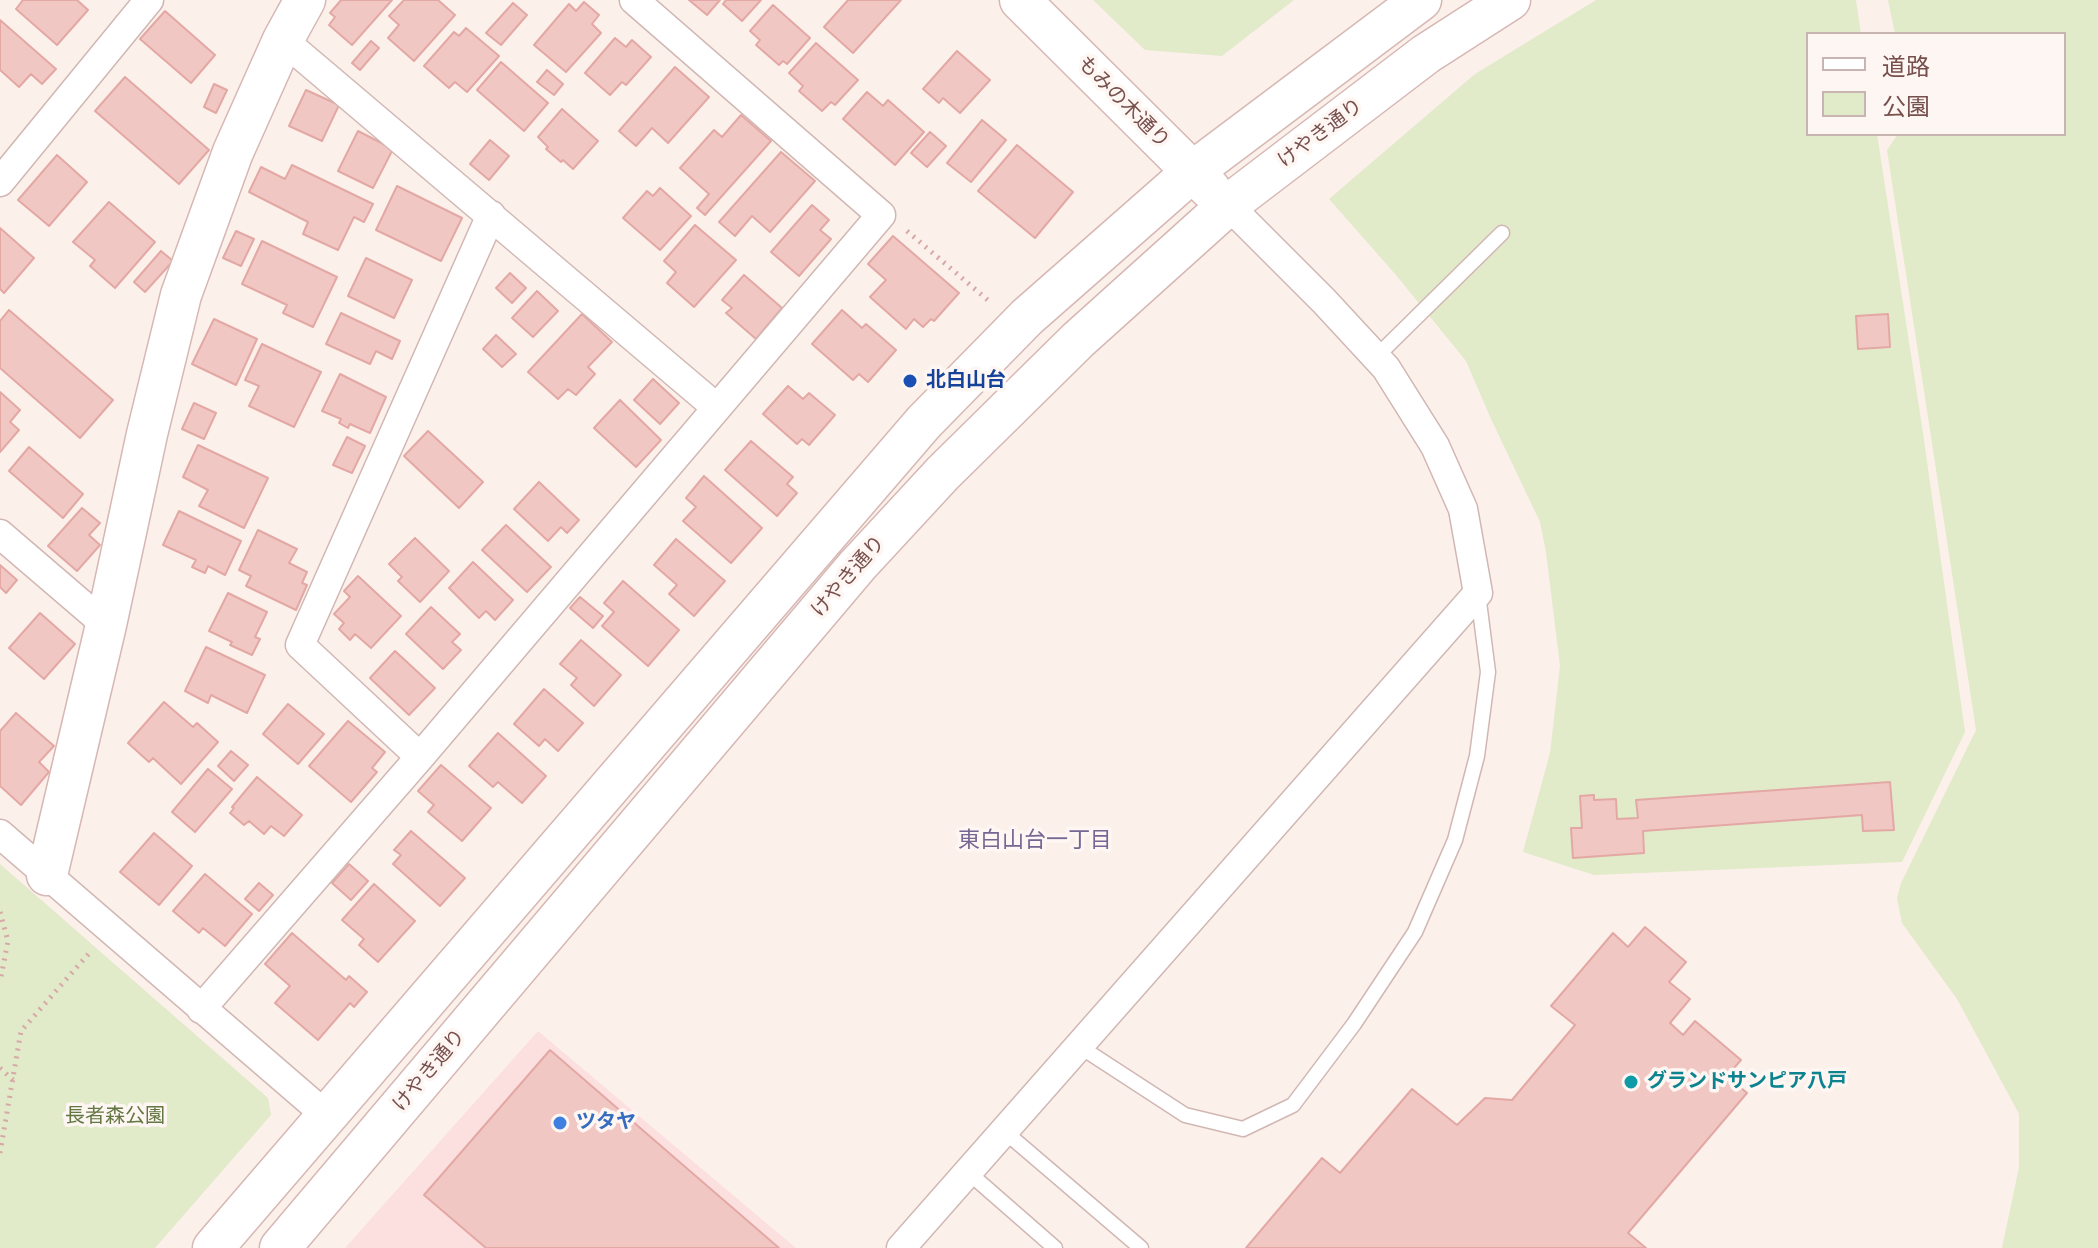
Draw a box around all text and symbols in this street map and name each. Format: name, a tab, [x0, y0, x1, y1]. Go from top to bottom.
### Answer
legend	[1806, 32, 2066, 136]
street label: もみの木通り	[1072, 52, 1174, 154]
text: 道路	[1882, 53, 1930, 81]
text: 公園	[1882, 93, 1930, 121]
street label: けやき通り	[1274, 94, 1368, 174]
place label: 北白山台	[926, 369, 1006, 393]
marker: 北白山台	[901, 372, 919, 390]
street label: けやき通り	[807, 531, 891, 623]
district label: 東白山台一丁目	[958, 828, 1112, 854]
street label: けやき通り	[389, 1025, 471, 1117]
place label: グランドサンピア八戸	[1647, 1070, 1847, 1094]
marker: グランドサンピア八戸	[1622, 1073, 1640, 1091]
park label: 長者森公園	[65, 1105, 165, 1129]
place label: ツタヤ	[576, 1111, 636, 1135]
marker: ツタヤ	[551, 1114, 569, 1132]

